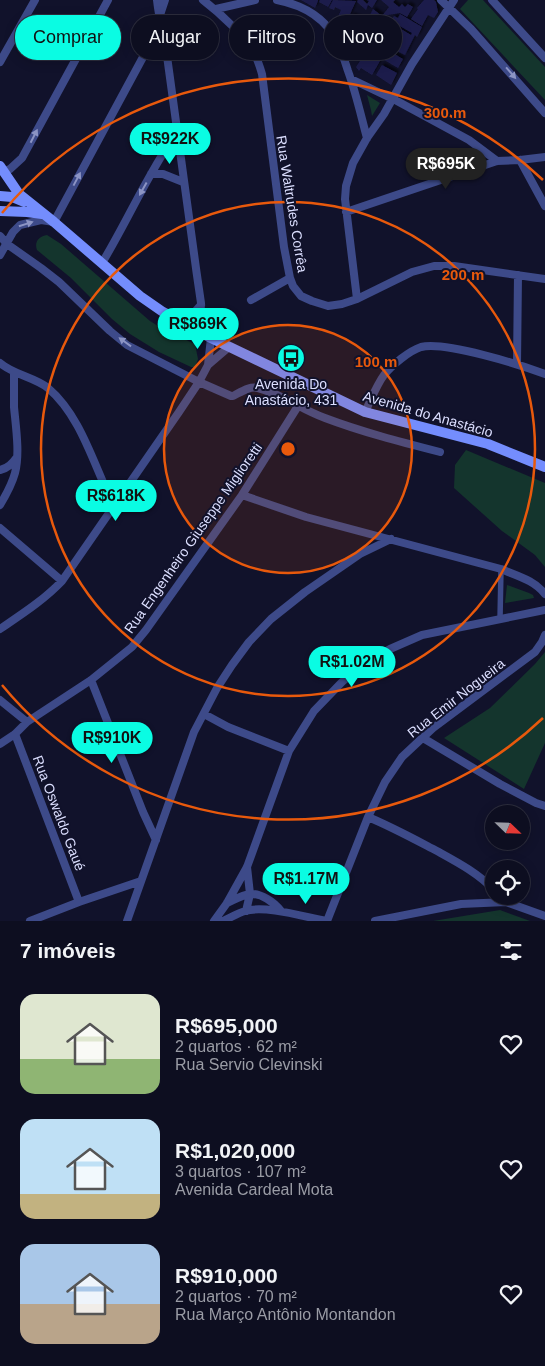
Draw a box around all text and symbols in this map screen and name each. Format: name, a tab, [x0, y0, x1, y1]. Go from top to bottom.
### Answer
chip: Comprar	[15, 15, 121, 60]
chip: Alugar	[131, 15, 219, 60]
chip: Filtros	[229, 15, 314, 60]
chip: Novo	[324, 15, 402, 60]
one-way arrow	[505, 67, 516, 80]
text: 300 m	[424, 104, 466, 121]
pin: R$922K	[129, 122, 211, 165]
one-way arrow	[30, 129, 38, 143]
text: R$922K	[141, 130, 199, 147]
street label: Rua Waltrudes Corrêa	[273, 134, 311, 274]
pin: R$695K	[405, 148, 487, 190]
text: R$695K	[417, 155, 475, 172]
one-way arrow	[73, 172, 82, 186]
one-way arrow	[139, 181, 147, 196]
one-way arrow	[19, 220, 34, 228]
text: 200 m	[442, 266, 484, 283]
pin: R$869K	[157, 308, 239, 350]
text: R$869K	[169, 315, 227, 332]
one-way arrow	[119, 337, 132, 348]
bus stop icon: Avenida Do Anastácio, 431	[276, 343, 306, 373]
text: 100 m	[355, 353, 397, 370]
place label: Avenida Do Anastácio, 431	[245, 376, 338, 408]
street label: Avenida do Anastácio	[361, 388, 495, 440]
street label: Rua Engenheiro Giuseppe Miglioretti	[121, 440, 265, 636]
centre of rings	[279, 440, 297, 458]
pin: R$618K	[75, 480, 157, 522]
text: R$618K	[87, 487, 145, 504]
pin: R$1.02M	[306, 646, 398, 688]
text: R$1.02M	[320, 653, 384, 670]
street label: Rua Emir Nogueira	[404, 655, 508, 741]
pin: R$910K	[71, 722, 153, 764]
text: R$910K	[83, 729, 141, 746]
street label: Rua Oswaldo Gaué	[30, 753, 88, 873]
north arrow	[485, 805, 530, 850]
map controls	[485, 805, 530, 905]
button: locate	[485, 860, 530, 905]
pin: R$1.17M	[260, 862, 352, 905]
text: R$1.17M	[274, 870, 338, 887]
icon: filters	[497, 937, 525, 965]
text: 7 imóveis	[20, 939, 116, 962]
icon: home	[60, 1014, 120, 1074]
text: R$695,000	[175, 1014, 278, 1037]
icon: heart	[497, 1030, 525, 1058]
text: 2 quartos · 62 m²	[175, 1038, 297, 1055]
text: Rua Servio Clevinski	[175, 1056, 323, 1073]
icon: home	[60, 1139, 120, 1199]
text: R$1,020,000	[175, 1139, 295, 1162]
icon: heart	[497, 1155, 525, 1183]
text: 3 quartos · 107 m²	[175, 1163, 306, 1180]
text: Avenida Cardeal Mota	[175, 1181, 333, 1198]
icon: home	[60, 1264, 120, 1324]
text: R$910,000	[175, 1264, 278, 1287]
icon: heart	[497, 1280, 525, 1308]
text: 2 quartos · 70 m²	[175, 1288, 297, 1305]
text: Rua Março Antônio Montandon	[175, 1306, 396, 1323]

